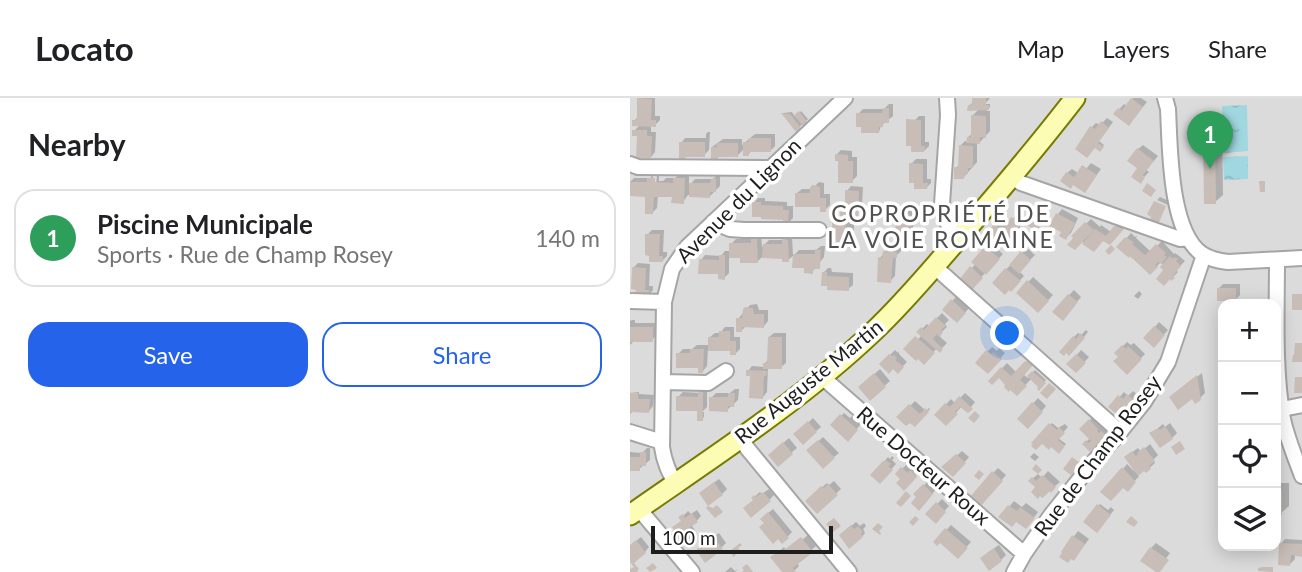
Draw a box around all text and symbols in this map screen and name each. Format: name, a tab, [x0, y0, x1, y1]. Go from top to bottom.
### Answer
text: Locato	[35, 28, 134, 68]
text: Map	[1017, 34, 1064, 63]
text: Layers	[1102, 34, 1170, 63]
text: Share	[1208, 34, 1267, 63]
pin: 1	[1187, 111, 1233, 169]
text: Nearby	[28, 126, 126, 162]
street label: Avenue du Lignon	[670, 132, 805, 267]
district label: COPROPRIÉTÉ DE LA VOIE ROMAINE	[827, 199, 1055, 253]
text: Piscine Municipale	[97, 208, 313, 240]
text: 1	[46, 224, 60, 252]
text: 140 m	[535, 224, 600, 252]
text: Sports · Rue de Champ Rosey	[97, 240, 393, 268]
map controls	[1218, 299, 1281, 551]
button: +	[1218, 299, 1281, 362]
street label: Rue Auguste Martin	[729, 313, 887, 448]
your location	[990, 316, 1024, 350]
button: Save	[28, 322, 308, 387]
button: Share	[322, 322, 602, 387]
button: −	[1218, 362, 1281, 425]
street label: Rue de Champ Rosey	[1028, 370, 1166, 540]
street label: Rue Docteur Roux	[852, 400, 996, 530]
button: locate	[1218, 425, 1281, 488]
button: layers	[1218, 488, 1281, 551]
scale bar	[651, 523, 833, 555]
text: 100 m	[662, 526, 716, 549]

